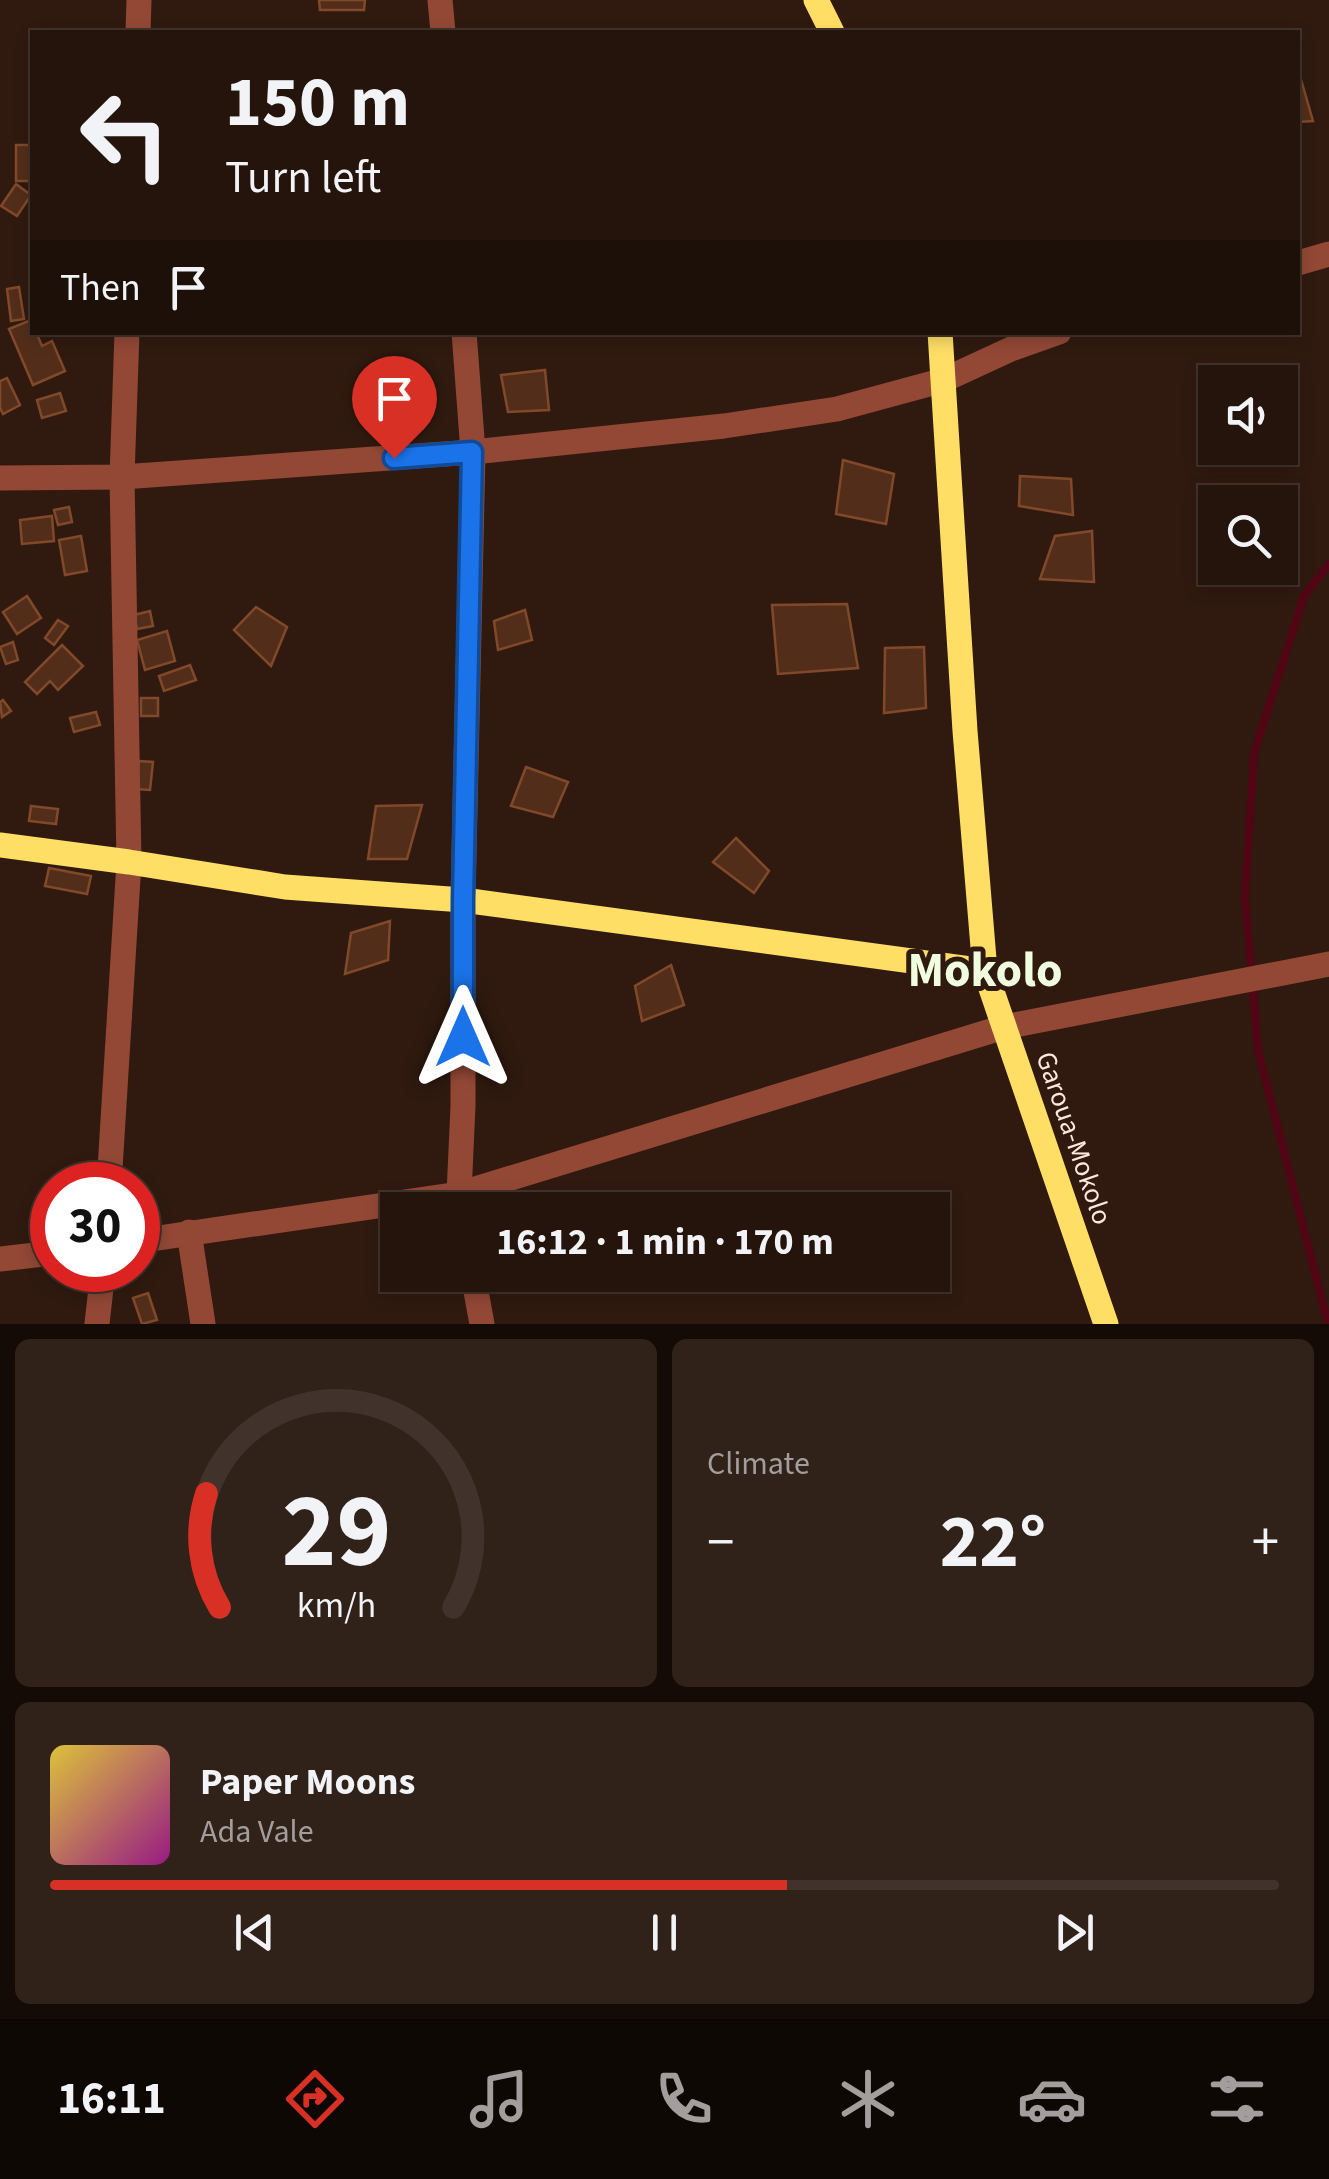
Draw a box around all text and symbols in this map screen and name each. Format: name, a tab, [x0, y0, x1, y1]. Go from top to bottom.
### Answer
text: 150 m	[225, 53, 410, 153]
icon: left	[60, 70, 190, 200]
text: Turn left	[225, 146, 381, 210]
icon: arrive	[161, 260, 216, 315]
text: Then	[60, 261, 141, 315]
pin	[352, 356, 437, 459]
map controls	[1198, 365, 1298, 585]
button: sound	[1198, 365, 1298, 465]
icon: arrive	[367, 371, 422, 426]
button: search	[1198, 485, 1298, 585]
district label: Mokolo	[907, 937, 1063, 1005]
position arrow	[411, 985, 515, 1089]
street label: Garoua-Mokolo	[1026, 1046, 1122, 1230]
speed limit sign: 30	[30, 1162, 160, 1292]
text: 16:12 · 1 min · 170 m	[496, 1215, 834, 1269]
text: Climate	[707, 1441, 810, 1487]
text: 29	[281, 1459, 391, 1607]
text: 22°	[940, 1489, 1046, 1596]
text: −	[707, 1504, 734, 1582]
text: +	[1252, 1504, 1279, 1582]
text: km/h	[296, 1580, 376, 1631]
text: Paper Moons	[200, 1755, 415, 1809]
text: Ada Vale	[200, 1809, 314, 1855]
icon: previous	[227, 1905, 282, 1960]
icon: pause	[637, 1905, 692, 1960]
icon: next	[1047, 1905, 1102, 1960]
icon: directions	[280, 2064, 350, 2134]
icon: music	[464, 2064, 534, 2134]
icon: phone	[649, 2064, 719, 2134]
icon: climate	[833, 2064, 903, 2134]
icon: car	[1017, 2064, 1087, 2134]
icon: filters	[1202, 2064, 1272, 2134]
text: 16:11	[57, 2067, 166, 2131]

